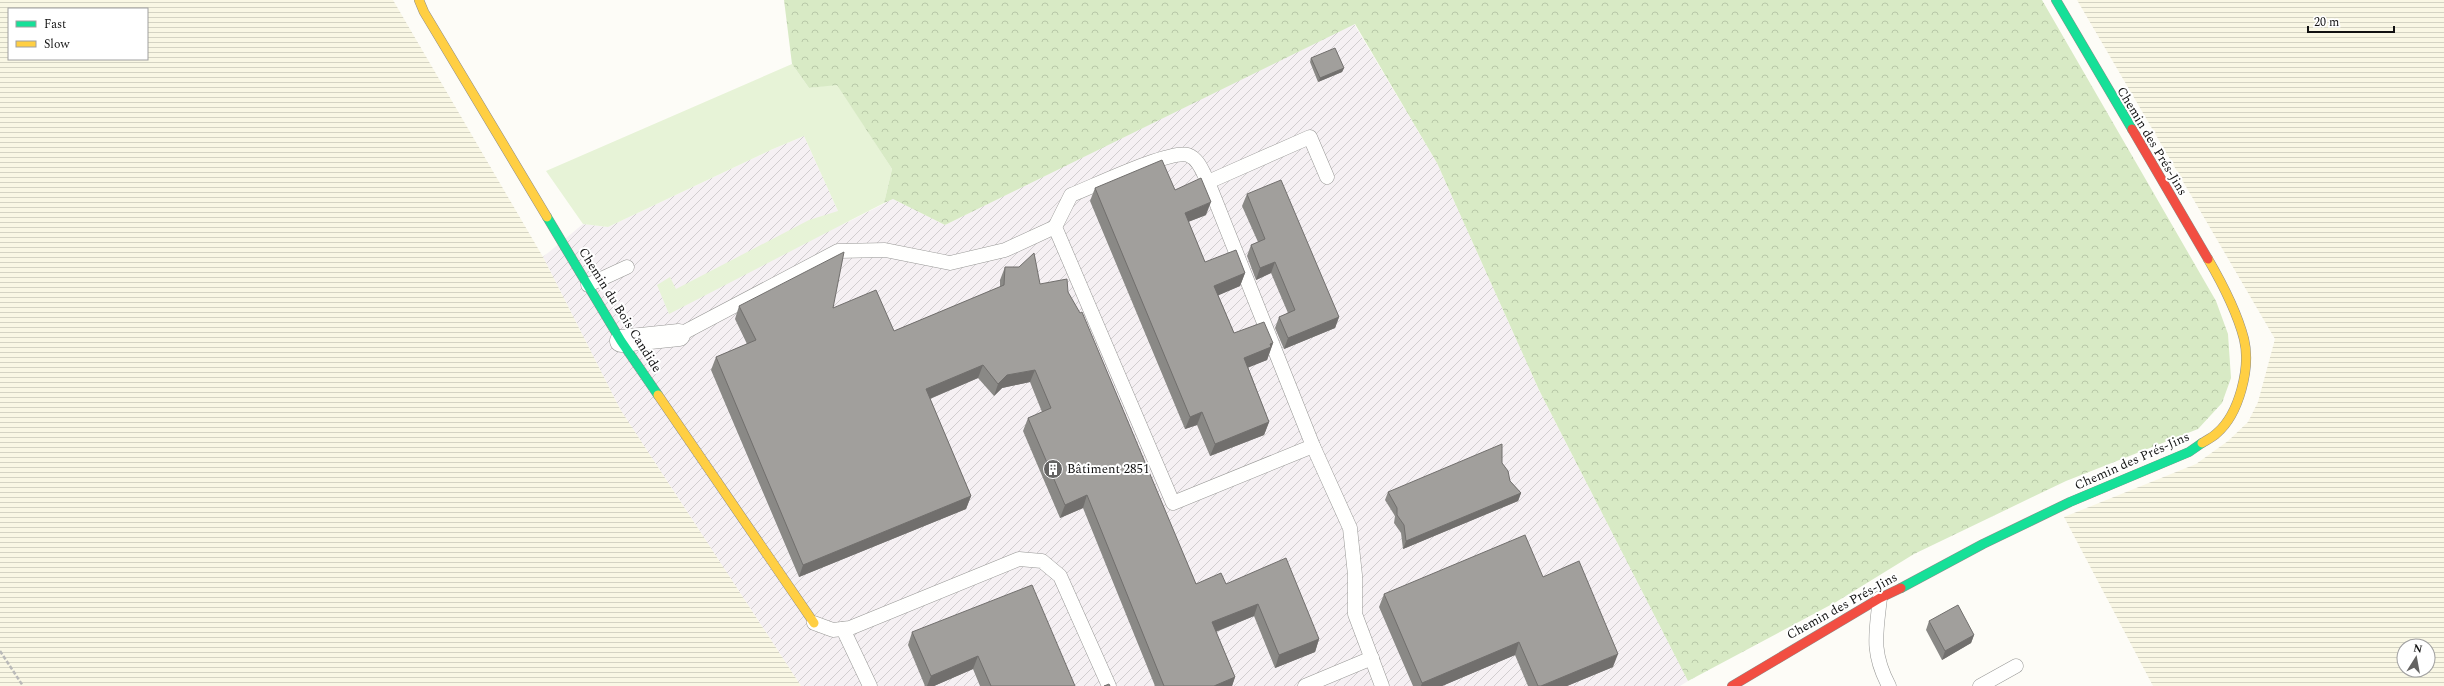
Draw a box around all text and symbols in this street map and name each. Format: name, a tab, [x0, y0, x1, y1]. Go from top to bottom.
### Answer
legend	[8, 8, 148, 60]
scale bar	[2308, 8, 2394, 34]
text: 20 m	[2314, 13, 2339, 32]
text: Fast	[44, 15, 66, 34]
text: Slow	[44, 35, 70, 54]
street label: Chemin des Prés-Jins	[2111, 83, 2193, 199]
street label: Chemin du Bois Candide	[573, 244, 667, 376]
street label: Chemin des Prés-Jins	[2071, 427, 2193, 495]
building icon: Bâtiment 2851	[1042, 458, 1064, 480]
place label: Bâtiment 2851	[1067, 459, 1149, 479]
street label: Chemin des Prés-Jins	[1783, 567, 1901, 645]
north arrow	[2396, 638, 2436, 678]
text: N	[2412, 639, 2424, 658]

